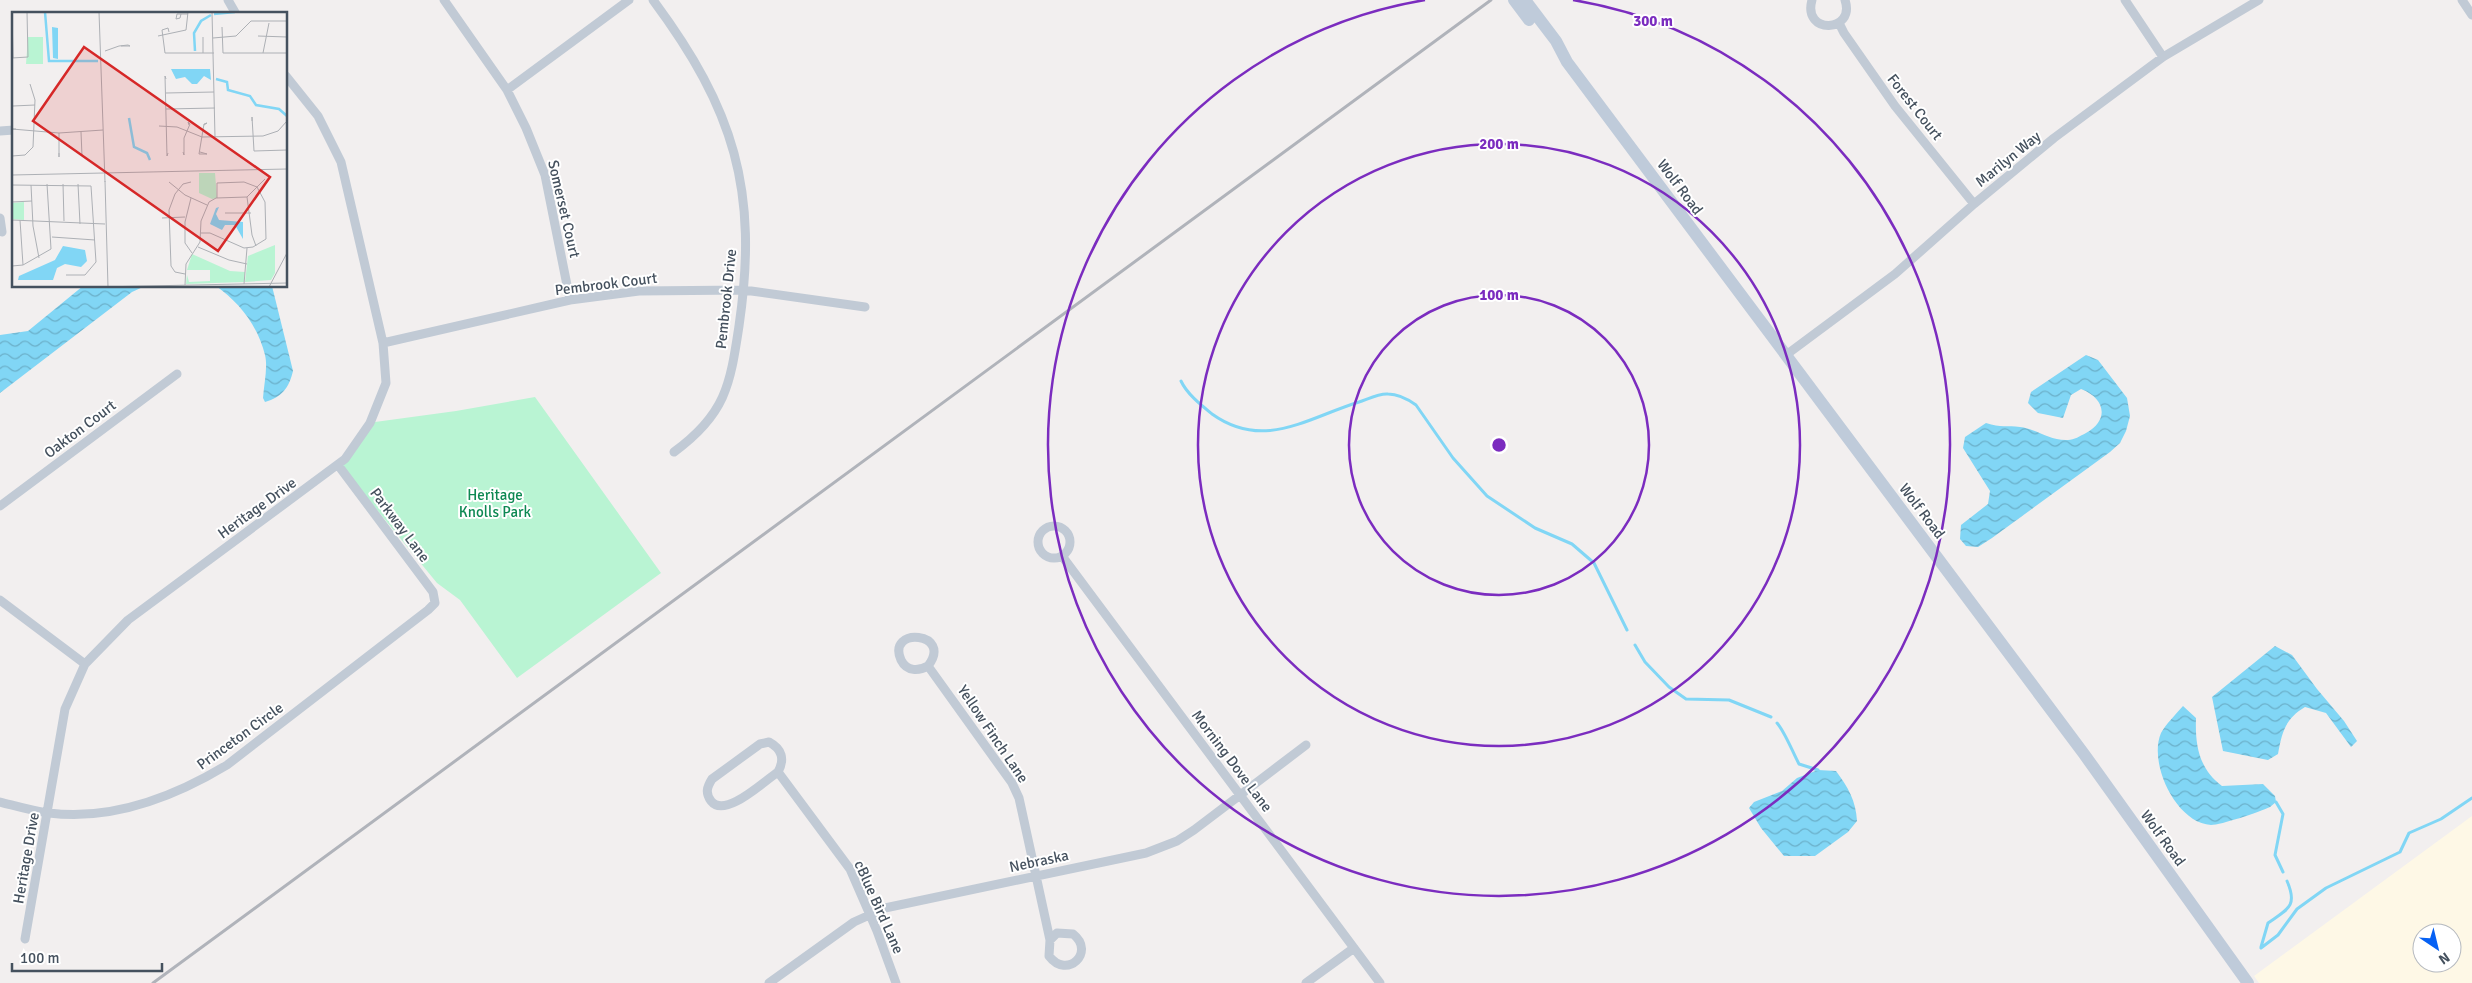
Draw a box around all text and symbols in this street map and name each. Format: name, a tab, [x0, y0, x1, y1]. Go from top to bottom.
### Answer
inset map	[12, 12, 288, 288]
text: 300 m	[1633, 12, 1673, 30]
street label: Forest Court	[1884, 70, 1946, 144]
street label: Marilyn Way	[1972, 127, 2044, 191]
text: 200 m	[1479, 135, 1519, 153]
street label: Wolf Road	[1653, 156, 1707, 218]
street label: Somerset Court	[544, 158, 584, 260]
street label: Pembrook Drive	[712, 248, 740, 350]
street label: Pembrook Court	[554, 269, 658, 299]
text: 100 m	[1479, 286, 1519, 304]
street label: Oakton Court	[41, 396, 119, 462]
centre of rings	[1490, 436, 1508, 454]
street label: Heritage Drive	[214, 474, 300, 542]
street label: Wolf Road	[1895, 480, 1949, 542]
street label: Parkway Lane	[366, 484, 434, 566]
park label: Heritage Knolls Park	[459, 486, 532, 521]
street label: Yellow Finch Lane	[954, 682, 1032, 786]
street label: Princeton Circle	[193, 699, 287, 773]
street label: Morning Dove Lane	[1188, 707, 1276, 815]
street label: Wolf Road	[2137, 807, 2189, 869]
street label: Heritage Drive	[9, 811, 43, 905]
street label: Nebraska	[1008, 846, 1070, 876]
street label: cBlue Bird Lane	[850, 858, 908, 956]
north arrow	[2412, 923, 2462, 973]
scale bar	[12, 940, 162, 972]
text: N	[2435, 948, 2453, 968]
text: 100 m	[20, 949, 60, 967]

